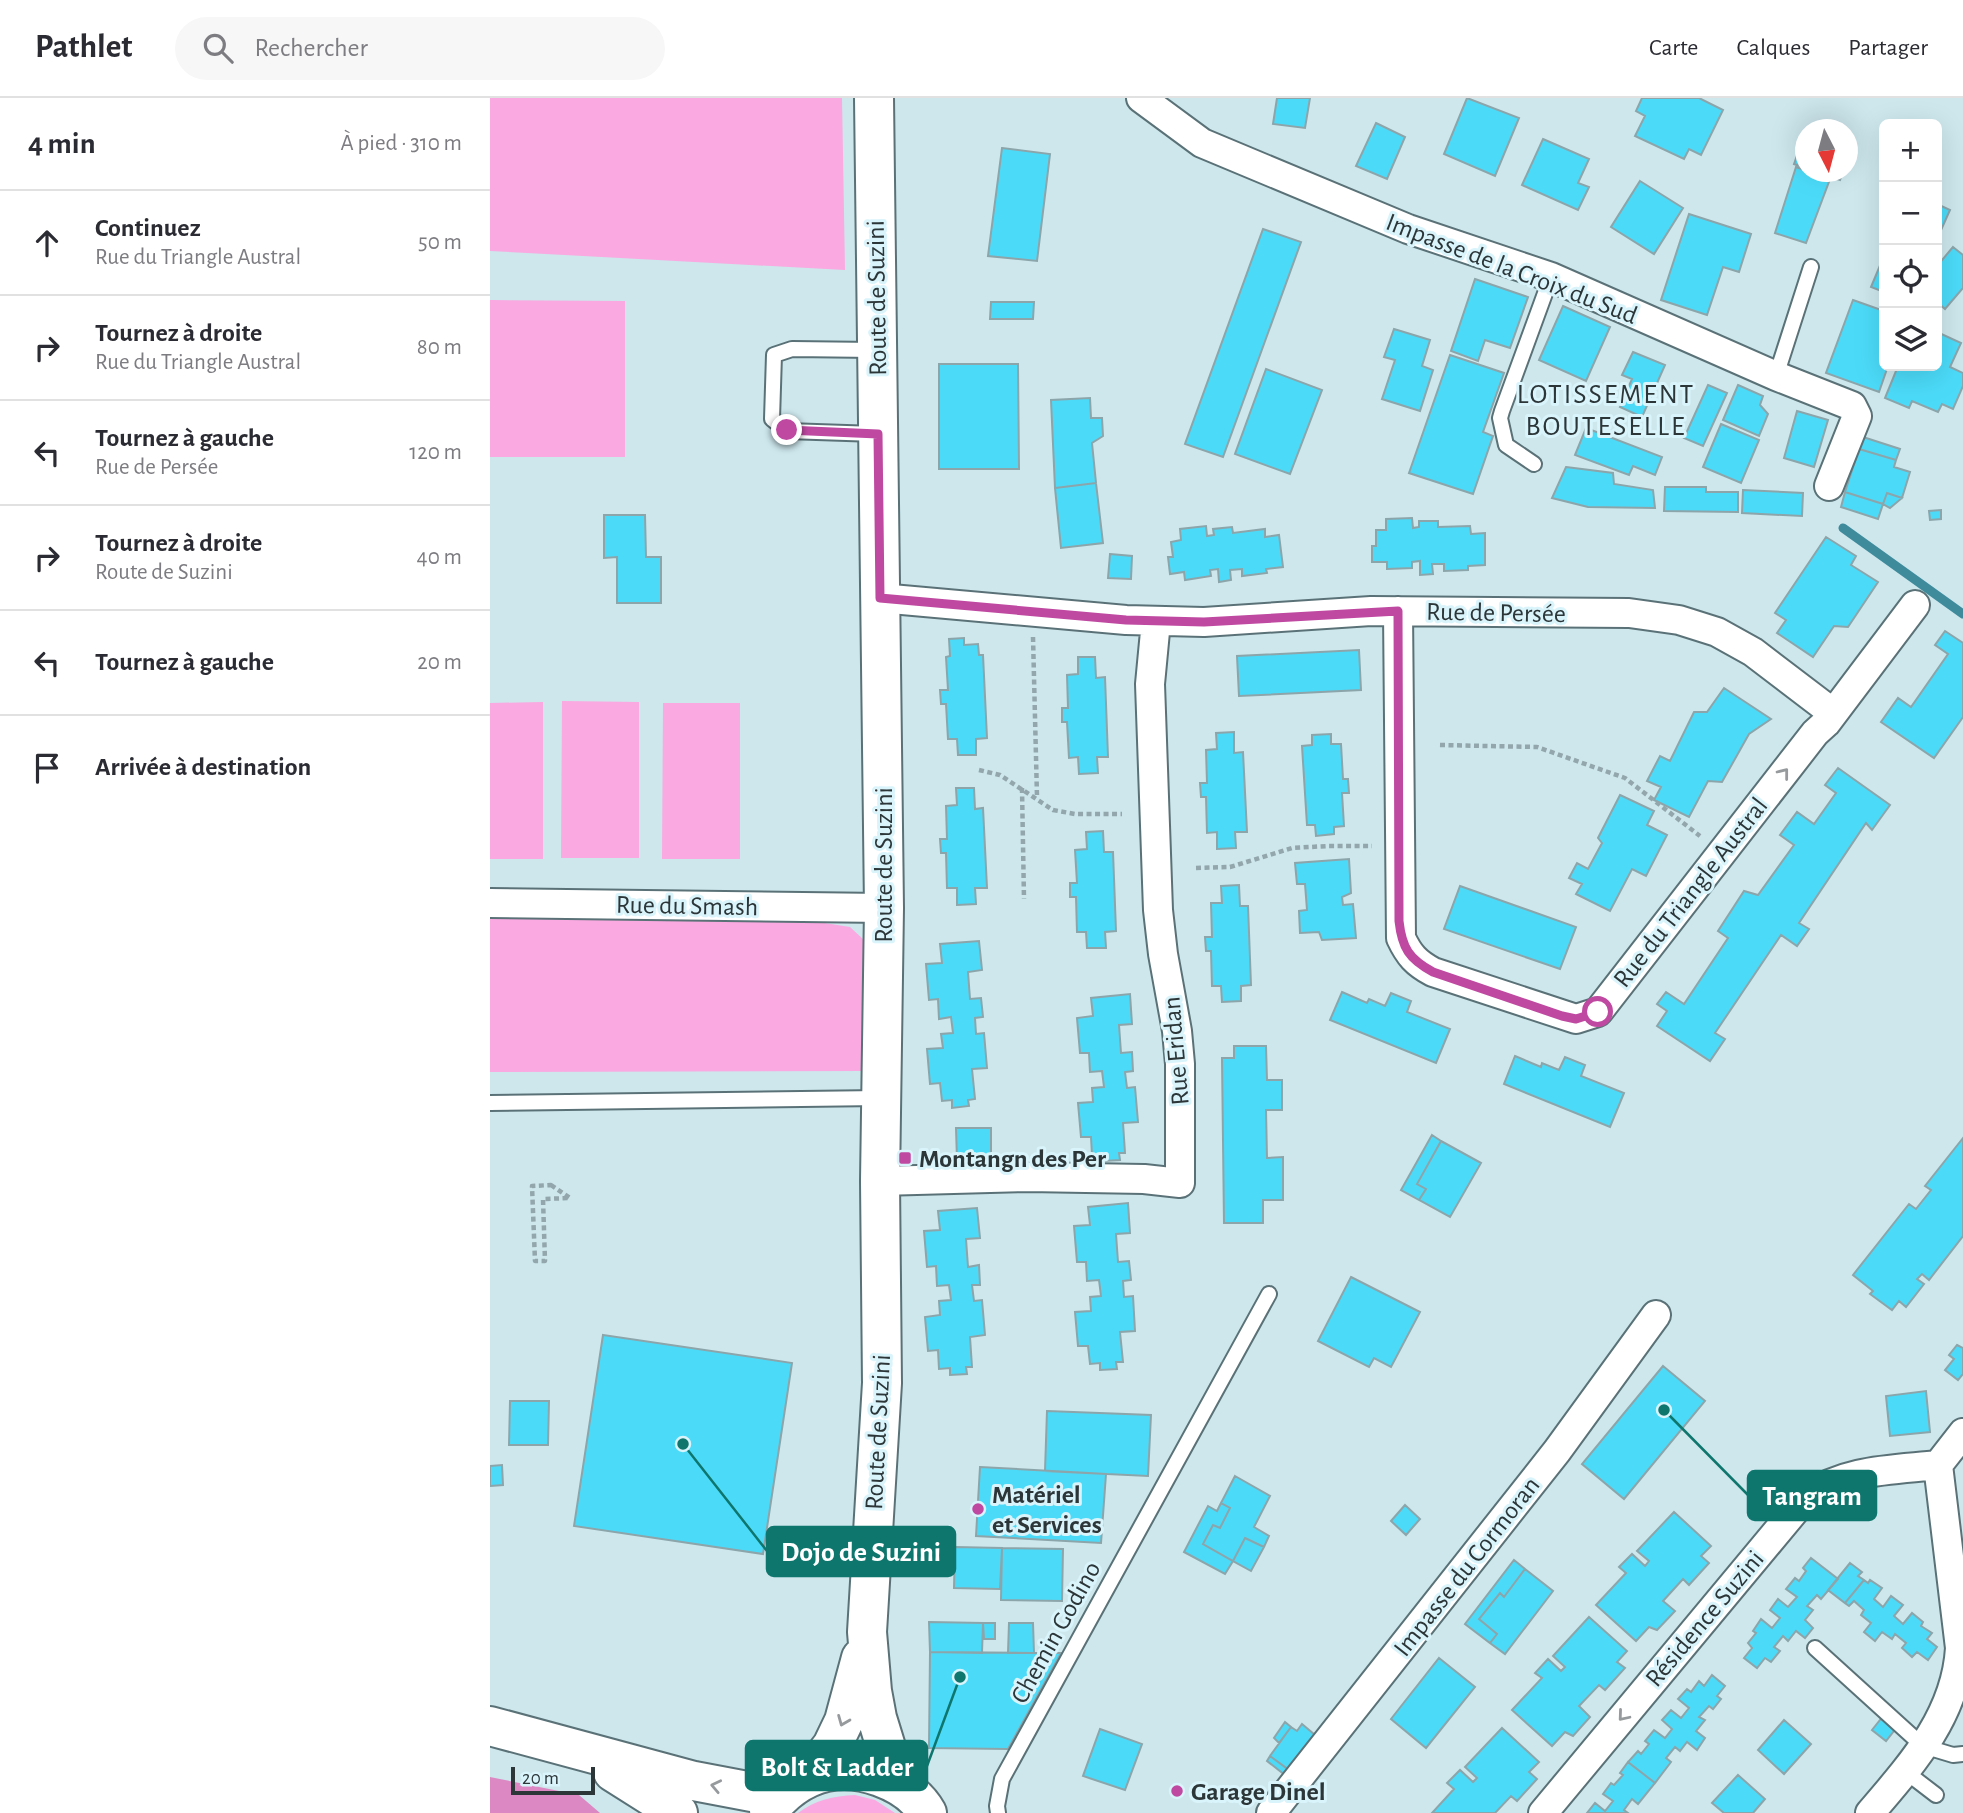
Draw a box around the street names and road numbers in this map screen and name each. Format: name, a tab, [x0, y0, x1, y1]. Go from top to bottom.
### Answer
street label: Impasse de la Croix du Sud	[1382, 209, 1641, 329]
street label: Route de Suzini	[863, 220, 891, 376]
street label: Rue de Persée	[1426, 599, 1566, 627]
street label: Route de Suzini	[871, 787, 897, 943]
street label: Rue du Triangle Austral	[1609, 793, 1773, 992]
street label: Rue du Smash	[616, 892, 758, 920]
street label: Rue Eridan	[1158, 995, 1194, 1106]
street label: Route de Suzini	[861, 1354, 895, 1510]
street label: Impasse du Cormoran	[1389, 1472, 1545, 1661]
street label: Résidence Suzini	[1641, 1546, 1769, 1692]
street label: Chemin Godino	[1006, 1557, 1105, 1708]

